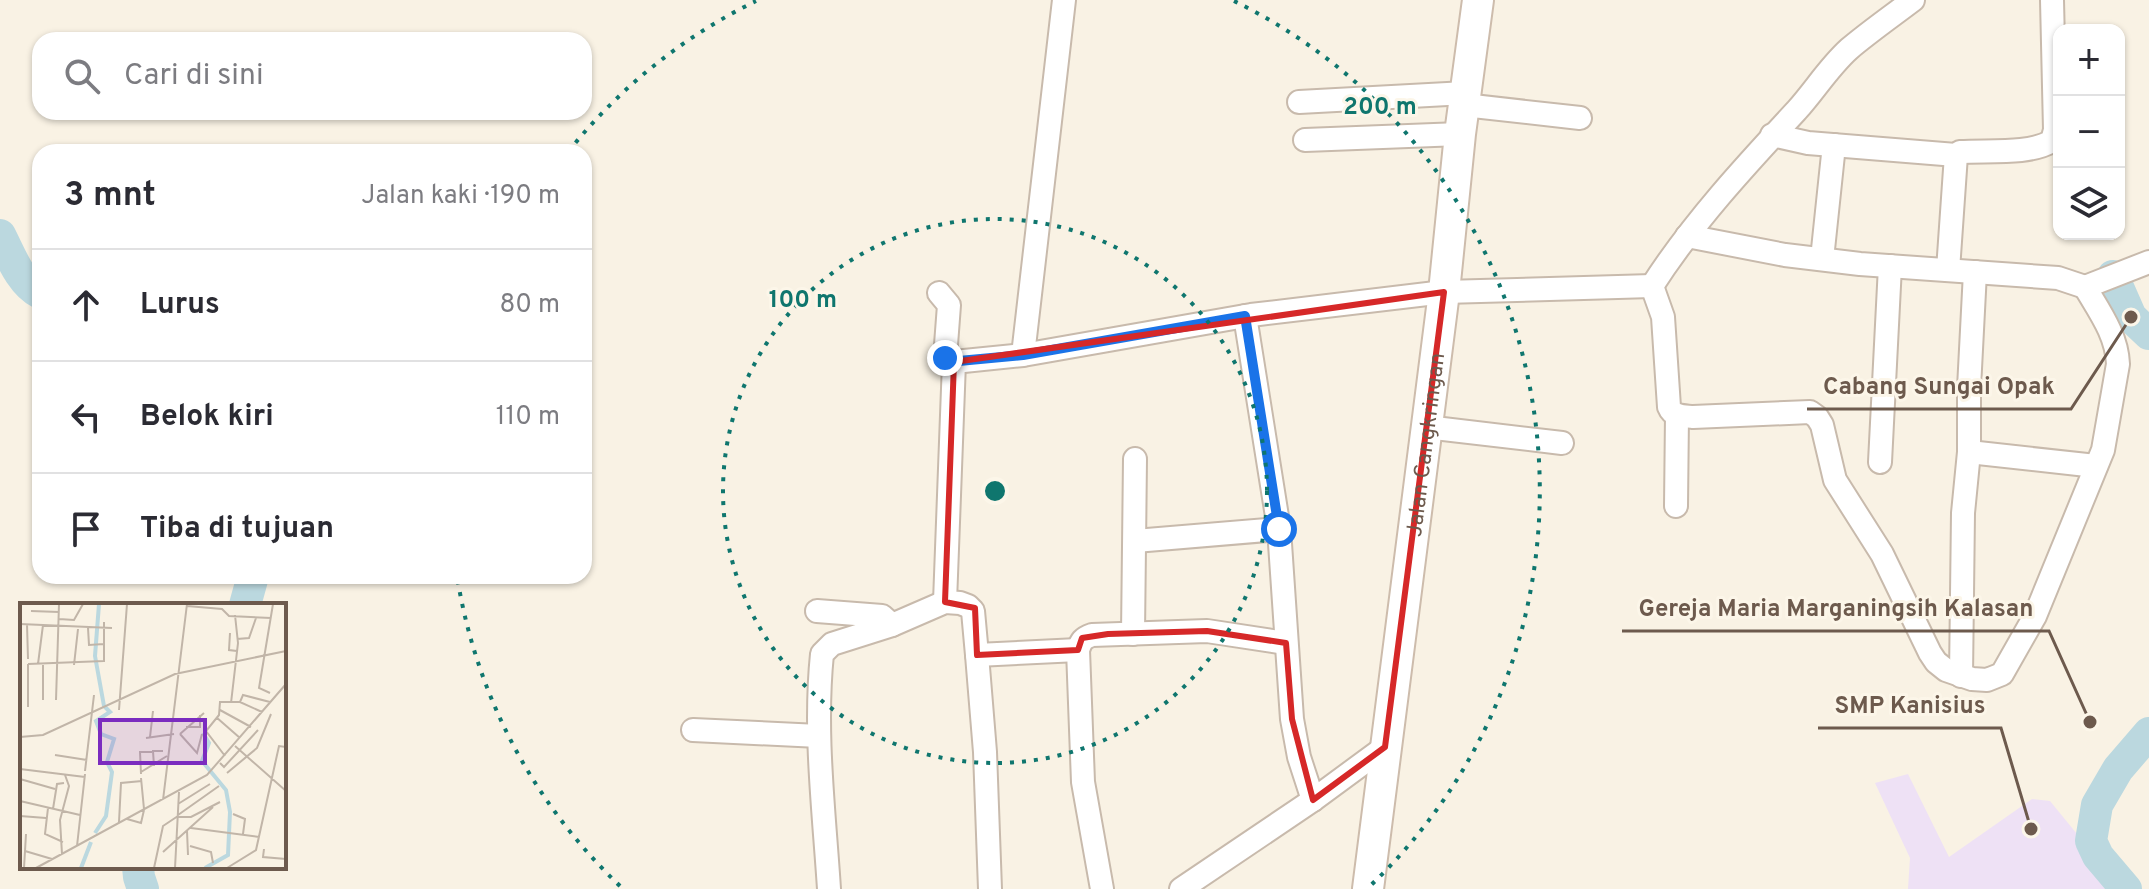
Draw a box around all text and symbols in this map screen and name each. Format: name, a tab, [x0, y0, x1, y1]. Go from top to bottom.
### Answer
map controls	[2053, 24, 2125, 240]
button: +	[2053, 24, 2125, 96]
search box	[32, 32, 592, 120]
icon: search	[60, 54, 104, 98]
text: Cari di sini	[124, 58, 264, 95]
text: 200 m	[1343, 93, 1417, 123]
button: −	[2053, 96, 2125, 168]
button: layers	[2053, 168, 2125, 240]
text: 3 mnt	[64, 175, 156, 218]
text: Jalan kaki · 190 m	[361, 180, 560, 213]
icon: ahead	[64, 283, 108, 327]
text: 100 m	[769, 286, 837, 316]
text: Lurus	[140, 287, 220, 324]
text: 80 m	[500, 289, 560, 322]
route end	[927, 340, 963, 376]
street label: Jalan Cangkringan	[1402, 351, 1452, 539]
callout: Cabang Sungai Opak	[1807, 361, 2071, 409]
text: Cabang Sungai Opak	[1823, 373, 2055, 403]
icon: left	[64, 395, 108, 439]
text: Belok kiri	[140, 399, 274, 436]
text: 110 m	[496, 401, 560, 434]
centre of rings	[981, 477, 1009, 505]
icon: arrive	[64, 507, 108, 551]
text: Tiba di tujuan	[140, 511, 334, 548]
route start	[1261, 511, 1297, 547]
callout: Gereja Maria Marganingsih Kalasan	[1622, 583, 2049, 631]
text: Gereja Maria Marganingsih Kalasan	[1639, 595, 2033, 625]
inset map	[20, 603, 286, 869]
callout: SMP Kanisius	[1818, 680, 2001, 728]
text: SMP Kanisius	[1835, 692, 1985, 722]

